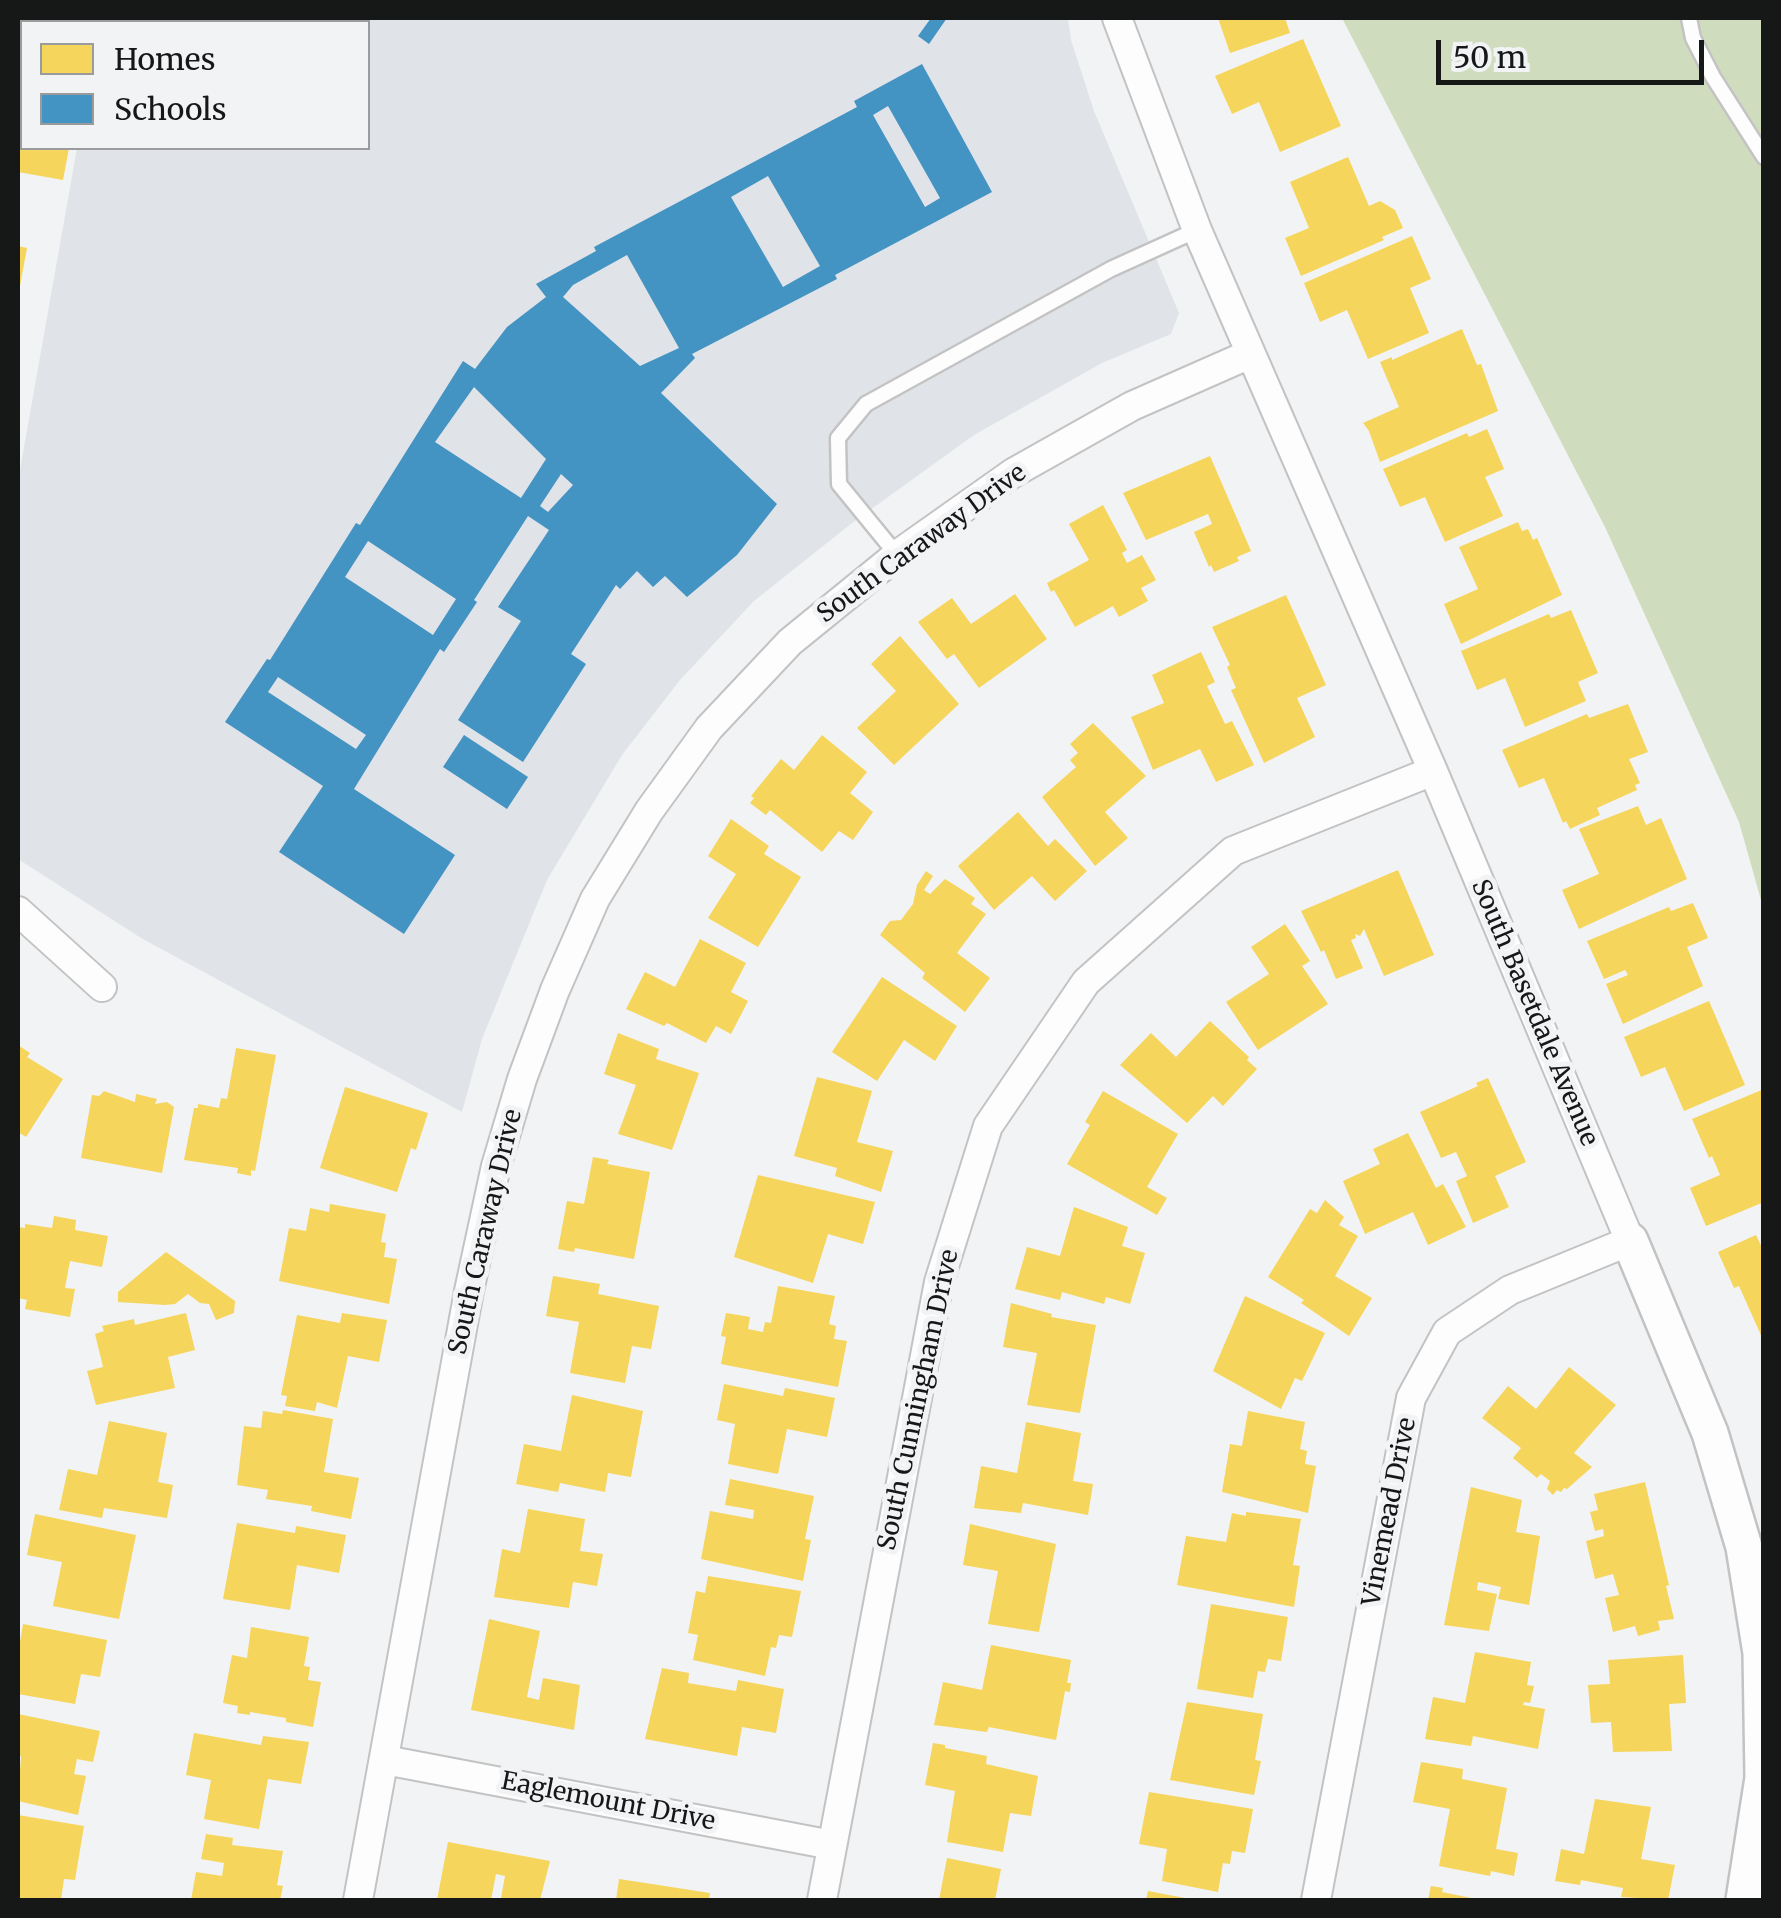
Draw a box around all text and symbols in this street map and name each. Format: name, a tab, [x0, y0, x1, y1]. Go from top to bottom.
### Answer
legend	[20, 20, 370, 150]
scale bar	[1441, 20, 1708, 82]
text: 50 m	[1453, 38, 1526, 76]
text: Homes	[114, 40, 215, 78]
text: Schools	[114, 90, 226, 128]
street label: South Caraway Drive	[812, 458, 1032, 630]
street label: South Basetdale Avenue	[1464, 875, 1604, 1151]
street label: South Caraway Drive	[443, 1106, 529, 1358]
street label: South Cunningham Drive	[872, 1247, 966, 1553]
street label: Vinemead Drive	[1357, 1415, 1423, 1609]
street label: Eaglemount Drive	[498, 1767, 718, 1837]

